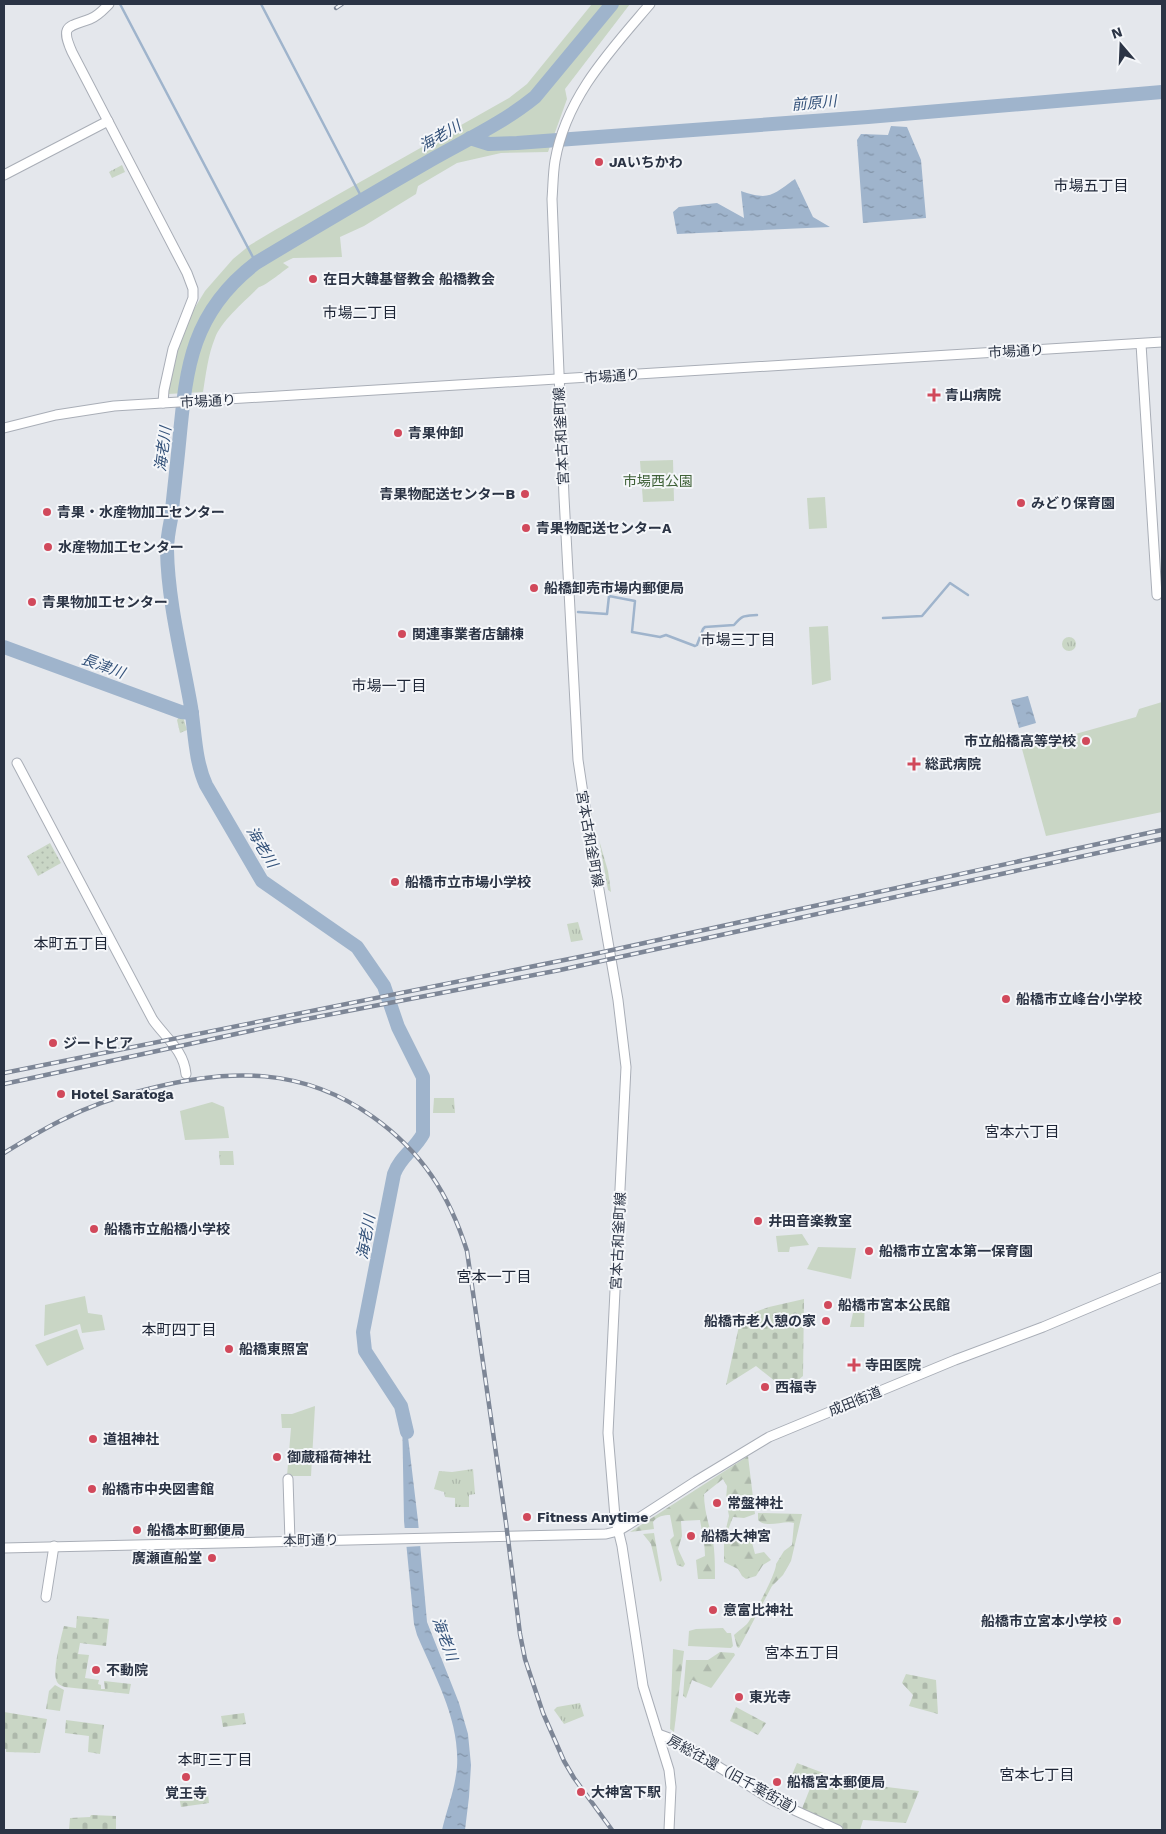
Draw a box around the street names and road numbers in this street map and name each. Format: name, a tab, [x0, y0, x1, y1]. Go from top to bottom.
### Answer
street label: 市場通り	[988, 342, 1044, 360]
street label: 市場通り	[584, 366, 640, 386]
street label: 宮本古和釜町線	[550, 387, 572, 485]
street label: 市場通り	[180, 392, 236, 410]
street label: 宮本古和釜町線	[574, 789, 606, 889]
street label: 宮本古和釜町線	[607, 1192, 629, 1290]
street label: 成田街道	[826, 1383, 884, 1419]
street label: 本町通り	[283, 1532, 339, 1548]
street label: 房総往還（旧千葉街道）	[665, 1732, 807, 1820]

